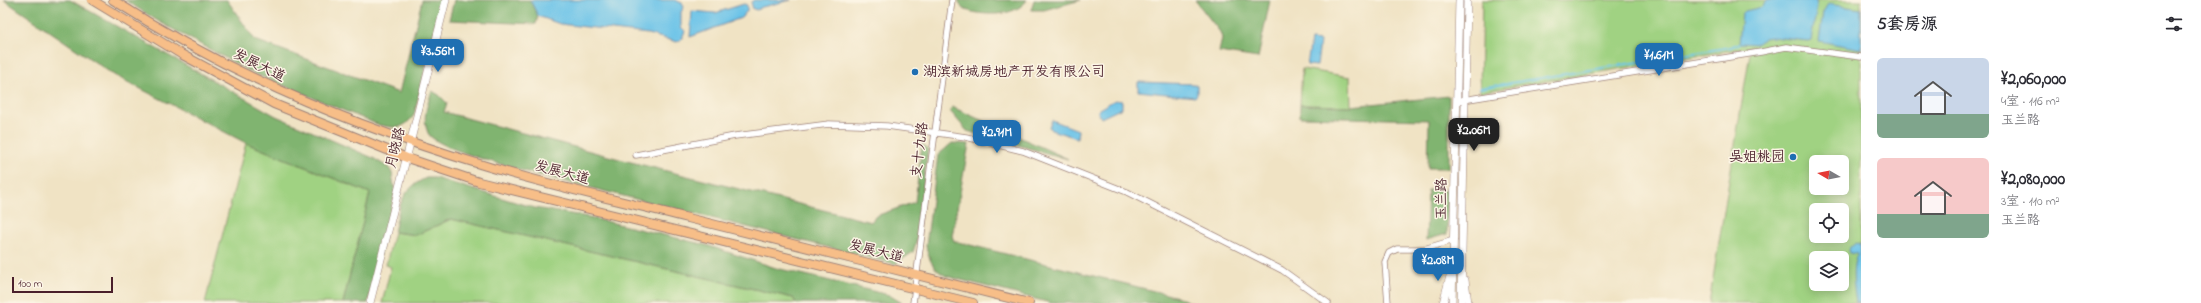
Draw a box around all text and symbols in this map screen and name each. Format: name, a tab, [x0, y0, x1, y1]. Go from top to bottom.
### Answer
text: 5套房源	[1877, 12, 1938, 37]
icon: filters	[2163, 13, 2185, 35]
pin: ¥3.56M	[405, 39, 471, 73]
text: ¥3.56M	[421, 42, 455, 61]
pin: ¥1.61M	[1626, 43, 1692, 77]
street label: 发展大道	[229, 44, 289, 88]
text: ¥1.61M	[1644, 46, 1674, 65]
place label: 湖滨新城房地产开发有限公司	[923, 62, 1105, 83]
marker: 湖滨新城房地产开发有限公司	[910, 67, 920, 77]
text: ¥2,060,000	[2001, 67, 2066, 92]
icon: home	[1909, 74, 1957, 122]
text: 4室 · 116 m²	[2001, 92, 2060, 111]
text: 玉兰路	[2001, 111, 2040, 130]
pin: ¥2.06M	[1441, 118, 1507, 152]
pin: ¥2.91M	[964, 120, 1030, 154]
street label: 支十九路	[906, 121, 934, 179]
text: ¥2.06M	[1457, 121, 1491, 140]
text: ¥2.91M	[982, 123, 1012, 142]
street label: 月晓路	[381, 125, 411, 171]
place label: 吴姐桃园	[1729, 147, 1785, 168]
marker: 吴姐桃园	[1788, 152, 1798, 162]
north arrow	[1809, 155, 1849, 195]
map controls	[1809, 155, 1849, 291]
street label: 发展大道	[532, 156, 592, 190]
text: ¥2,080,000	[2001, 167, 2065, 192]
icon: home	[1909, 174, 1957, 222]
street label: 玉兰路	[1431, 178, 1453, 220]
text: 3室 · 110 m²	[2001, 192, 2060, 211]
button: locate	[1809, 203, 1849, 243]
text: 玉兰路	[2001, 211, 2040, 230]
street label: 发展大道	[846, 235, 906, 269]
pin: ¥2.08M	[1405, 248, 1471, 282]
text: ¥2.08M	[1422, 251, 1454, 270]
button: layers	[1809, 251, 1849, 291]
scale bar	[12, 275, 113, 294]
text: 100 m	[18, 276, 42, 292]

